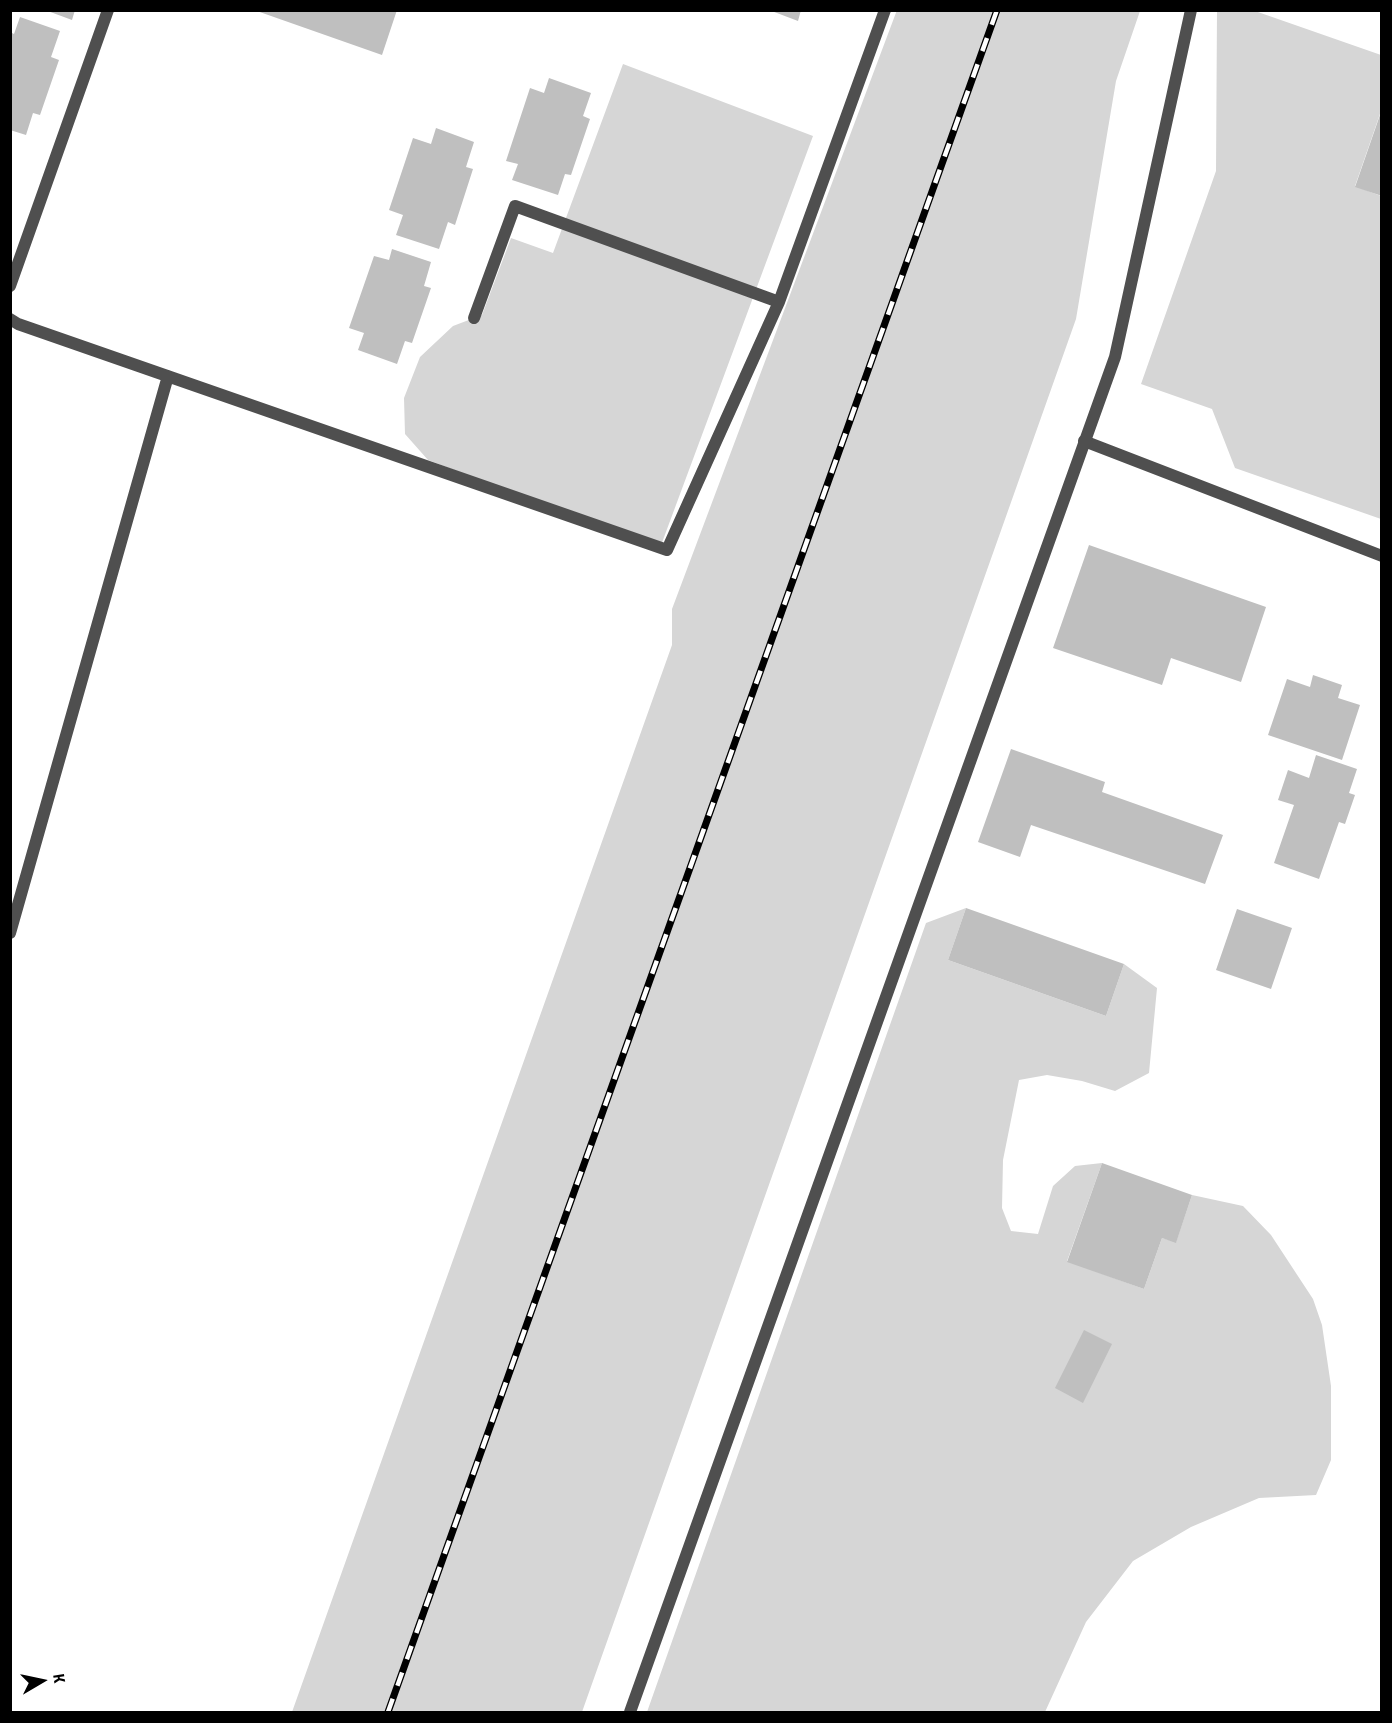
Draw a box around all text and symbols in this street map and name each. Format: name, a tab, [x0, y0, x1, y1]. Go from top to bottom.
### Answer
north arrow	[12, 1651, 72, 1711]
text: K	[47, 1672, 72, 1685]

